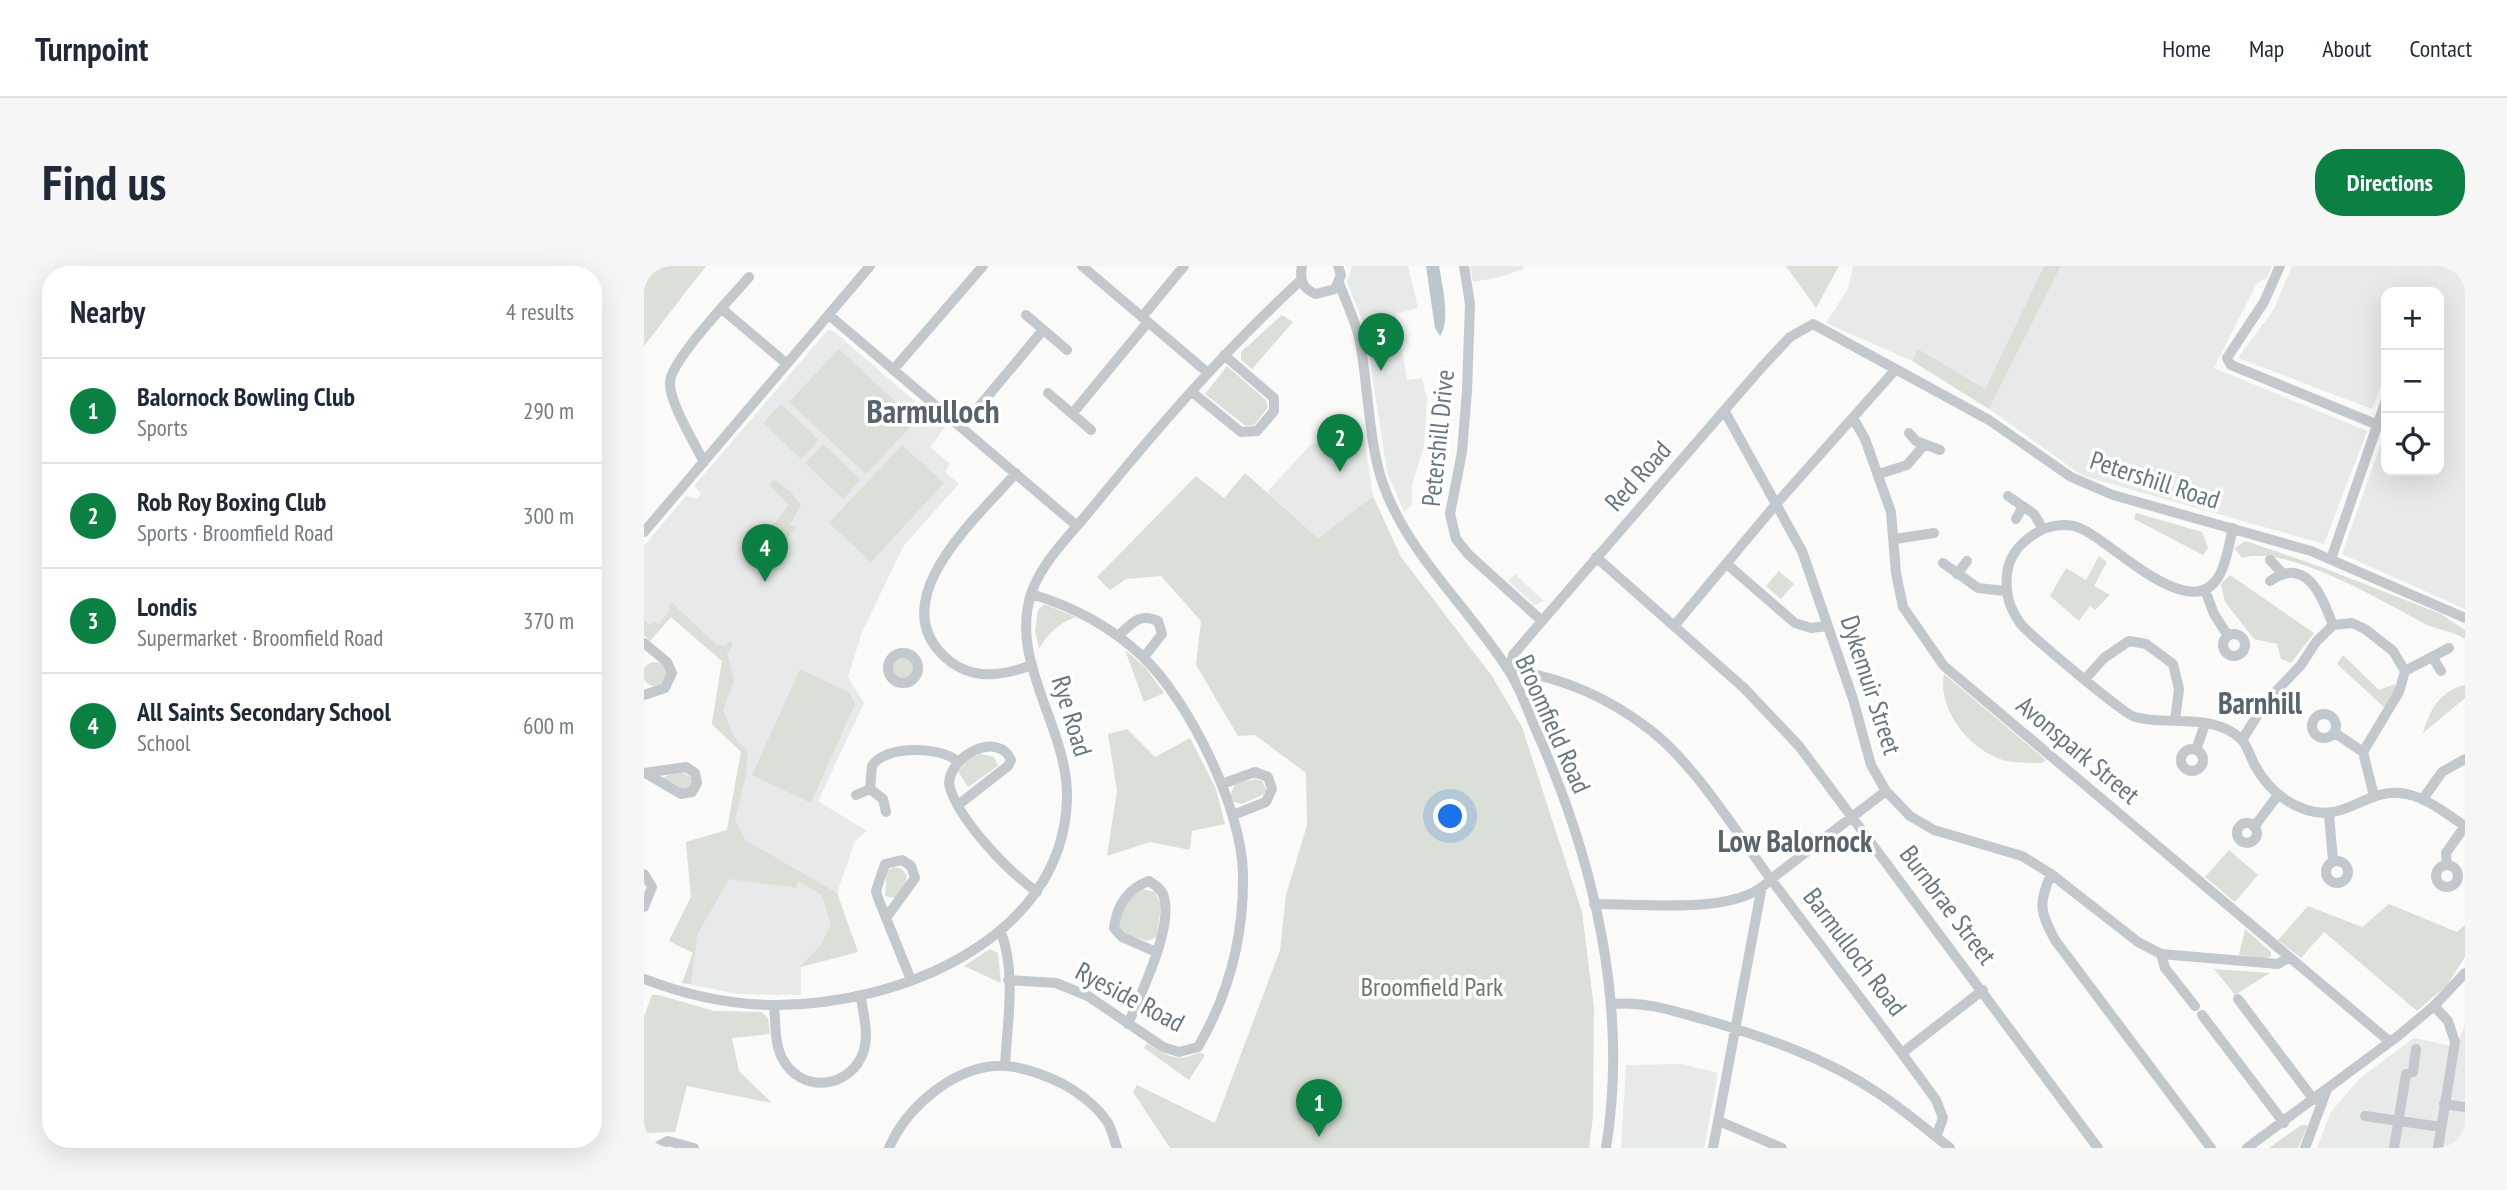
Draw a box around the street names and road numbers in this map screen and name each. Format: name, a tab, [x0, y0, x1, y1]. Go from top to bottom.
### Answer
street label: Petershill Drive	[1414, 368, 1461, 508]
street label: Red Road	[1597, 434, 1678, 518]
street label: Petershill Road	[2086, 443, 2224, 516]
street label: Dykemuir Street	[1834, 611, 1909, 758]
street label: Broomfield Road	[1508, 649, 1599, 798]
street label: Rye Road	[1045, 672, 1100, 760]
street label: Avonspark Street	[2010, 689, 2147, 811]
street label: Burnbrae Street	[1893, 838, 2004, 971]
street label: Barmulloch Road	[1797, 881, 1914, 1022]
street label: Ryeside Road	[1070, 954, 1190, 1039]

